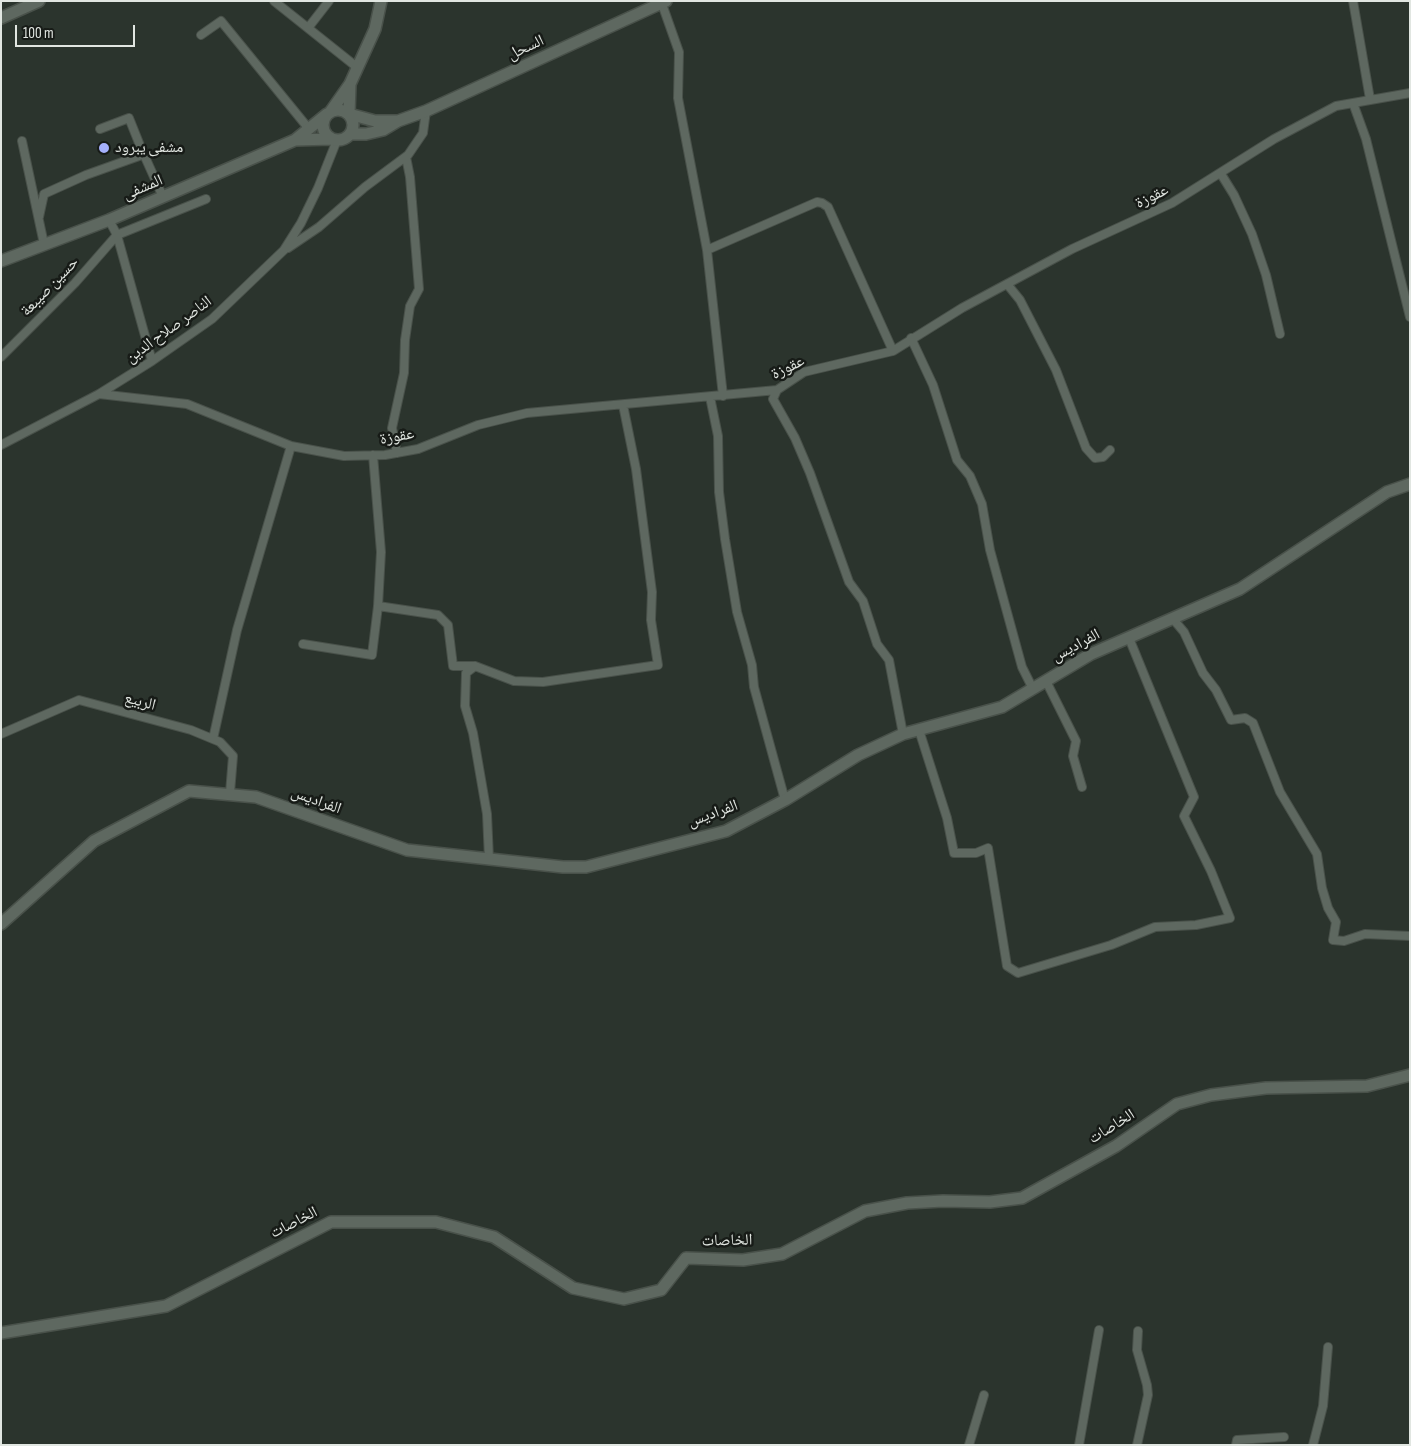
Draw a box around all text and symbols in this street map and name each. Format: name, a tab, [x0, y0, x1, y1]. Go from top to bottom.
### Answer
scale bar	[18, 15, 138, 47]
text: 100 m	[23, 24, 54, 43]
street label: السحل	[505, 31, 547, 65]
place label: مشفى يبرود	[115, 138, 183, 158]
marker: مشفى يبرود	[97, 141, 111, 155]
street label: المشفى	[120, 171, 166, 205]
street label: عقوزة	[1132, 181, 1172, 213]
street label: حسين صيبعة	[17, 253, 83, 321]
street label: الناصر صلاح الدين	[122, 292, 216, 368]
street label: عقوزة	[768, 352, 808, 384]
street label: عقوزة	[378, 425, 416, 449]
street label: الفراديس	[1049, 625, 1103, 667]
street label: الربيع	[122, 689, 158, 715]
street label: الفراديس	[288, 783, 344, 819]
street label: الفراديس	[685, 796, 741, 832]
street label: الخاصات	[1085, 1105, 1139, 1149]
street label: الخاصات	[267, 1203, 321, 1243]
street label: الخاصات	[701, 1231, 753, 1251]

